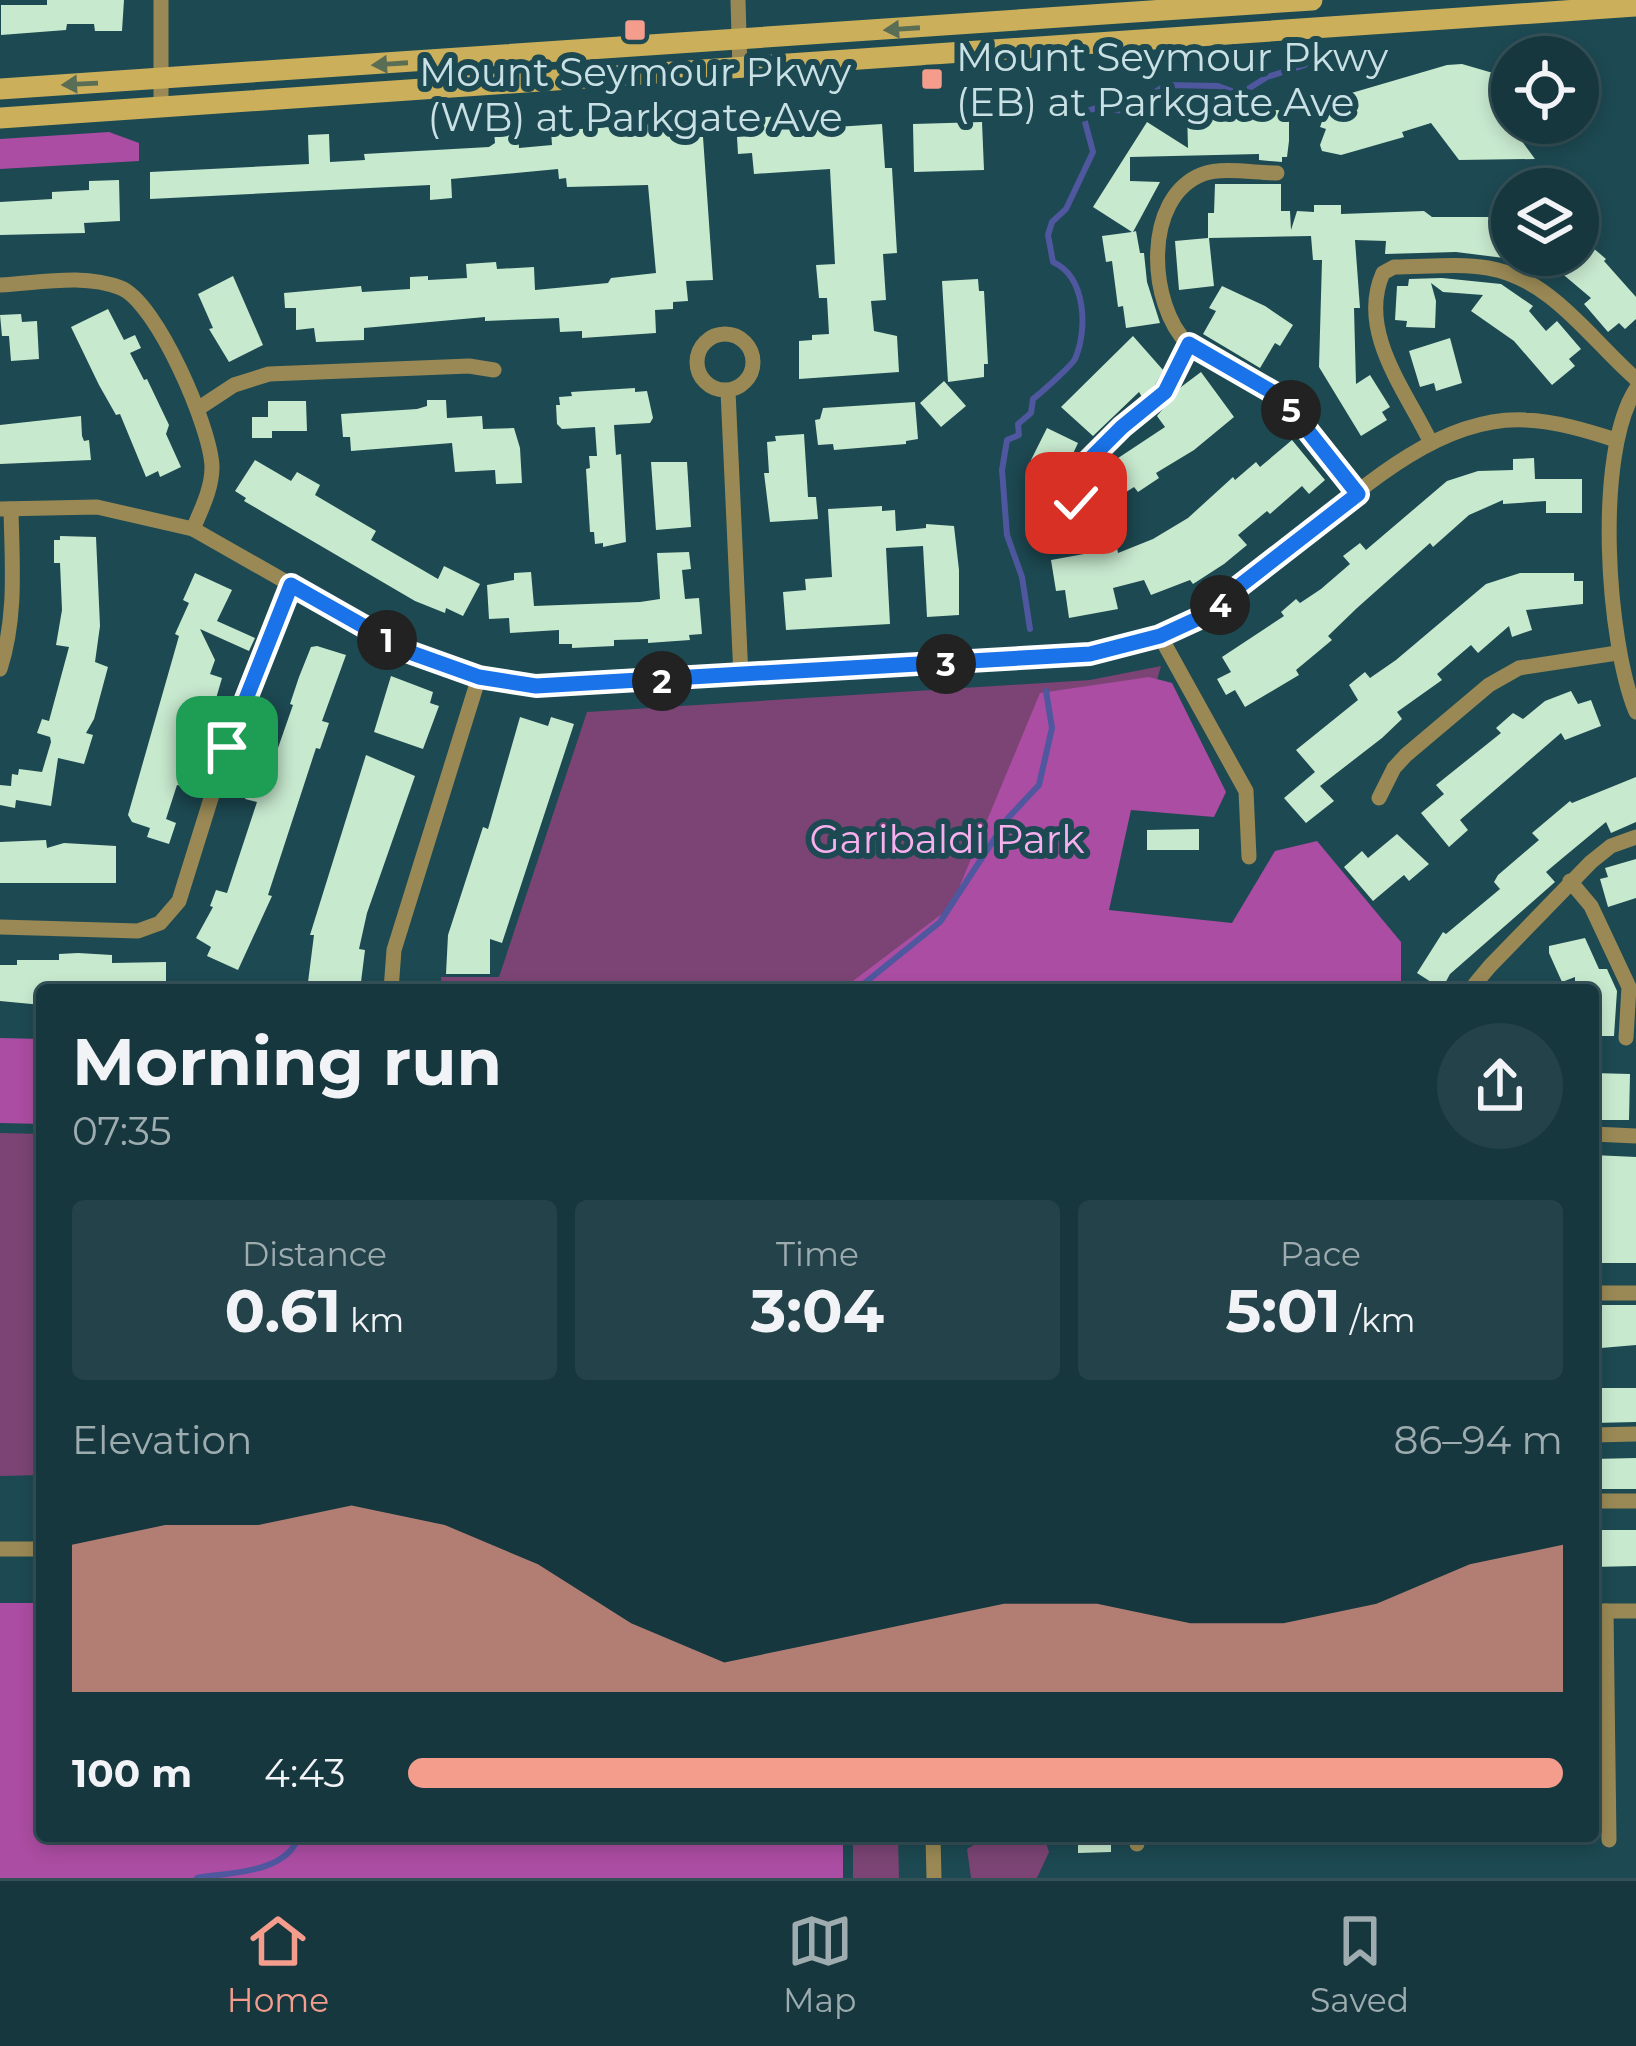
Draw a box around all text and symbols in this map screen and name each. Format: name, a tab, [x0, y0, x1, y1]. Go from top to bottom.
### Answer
marker: Mount Seymour Pkwy (WB) at Parkgate Ave	[622, 17, 648, 43]
one-way arrow	[883, 20, 920, 39]
place label: Mount Seymour Pkwy (EB) at Parkgate Ave	[956, 33, 1389, 126]
map controls	[1491, 36, 1599, 276]
button: locate	[1491, 36, 1599, 144]
place label: Mount Seymour Pkwy (WB) at Parkgate Ave	[419, 48, 852, 141]
one-way arrow	[370, 55, 408, 74]
marker: Mount Seymour Pkwy (EB) at Parkgate Ave	[919, 66, 945, 92]
one-way arrow	[61, 74, 98, 93]
button: layers	[1491, 168, 1599, 276]
pin: 5	[1261, 380, 1321, 440]
text: 5	[1281, 390, 1301, 430]
pin	[1025, 452, 1127, 554]
icon: check	[1043, 470, 1109, 536]
pin: 4	[1190, 575, 1250, 635]
text: 4	[1209, 585, 1231, 625]
pin: 1	[357, 610, 417, 670]
text: 1	[381, 620, 393, 660]
pin: 3	[916, 634, 976, 694]
text: 3	[936, 644, 956, 684]
pin: 2	[632, 651, 692, 711]
text: 2	[652, 661, 672, 701]
pin	[176, 696, 278, 798]
icon: arrive	[194, 714, 260, 780]
park label: Garibaldi Park	[809, 815, 1085, 863]
text: Morning run	[72, 1021, 502, 1102]
button: share	[1437, 1023, 1563, 1149]
text: 07:35	[72, 1107, 172, 1155]
text: Distance	[242, 1234, 387, 1274]
text: Time	[776, 1234, 859, 1274]
text: Pace	[1280, 1234, 1361, 1274]
text: 0.61	[225, 1274, 341, 1347]
text: 3:04	[751, 1274, 884, 1347]
text: 5:01	[1226, 1274, 1341, 1347]
text: km	[341, 1300, 404, 1340]
text: /km	[1341, 1300, 1415, 1340]
text: Elevation	[72, 1416, 252, 1464]
text: 86–94 m	[1394, 1416, 1563, 1464]
text: 100 m	[72, 1749, 192, 1797]
text: 4:43	[264, 1749, 345, 1797]
tab: Home	[227, 1908, 329, 2020]
tab: Map	[783, 1908, 856, 2020]
tab: Saved	[1310, 1908, 1409, 2020]

